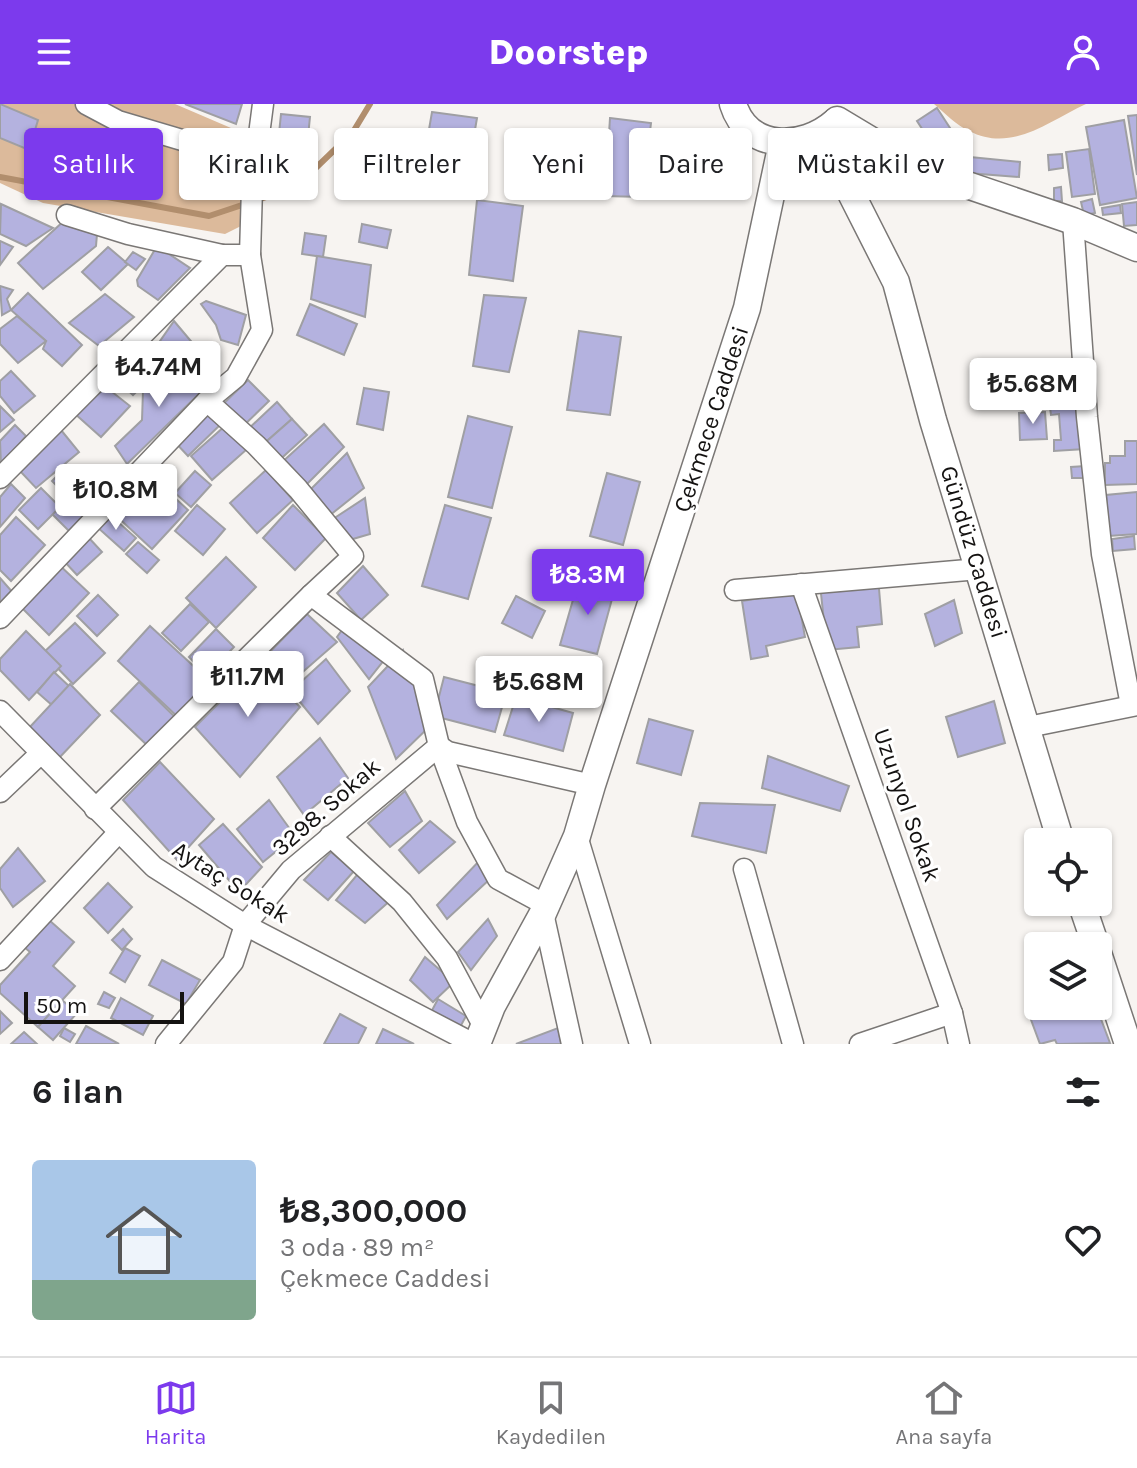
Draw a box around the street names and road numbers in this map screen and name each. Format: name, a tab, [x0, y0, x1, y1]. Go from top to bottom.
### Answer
street label: Çekmece Caddesi	[668, 322, 754, 516]
street label: Gündüz Caddesi	[934, 462, 1014, 642]
street label: Uzunyol Sokak	[868, 724, 946, 886]
street label: 3298. Sokak	[266, 752, 386, 862]
street label: Aytaç Sokak	[167, 835, 295, 929]

